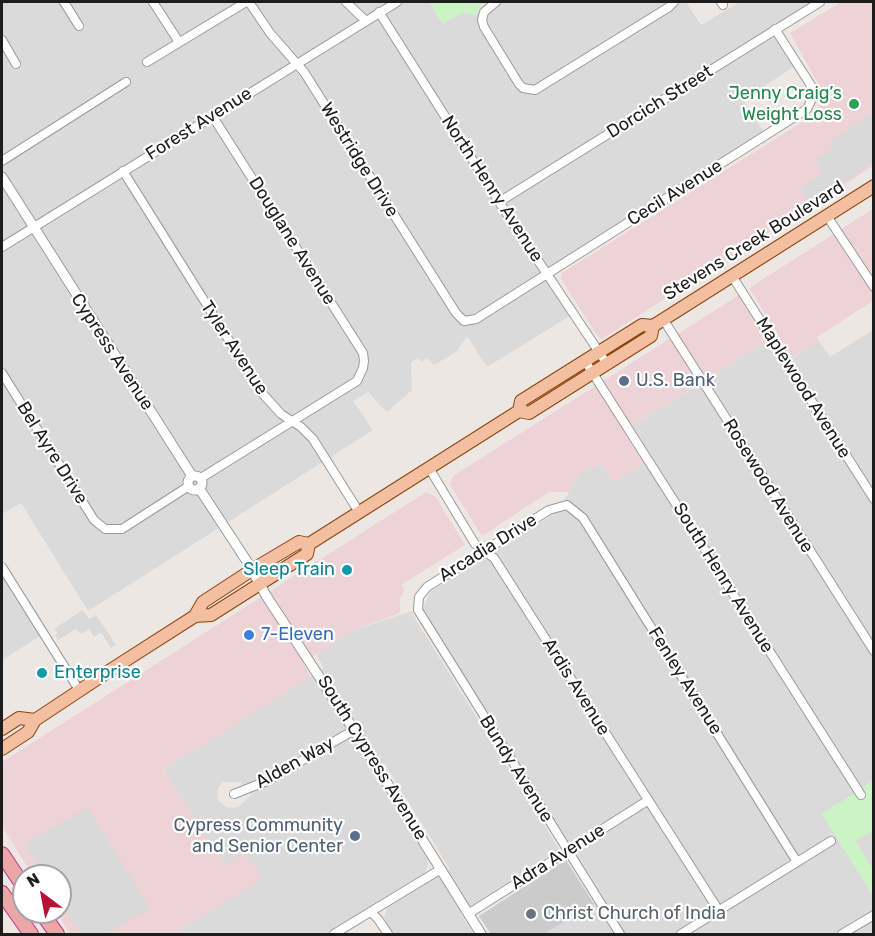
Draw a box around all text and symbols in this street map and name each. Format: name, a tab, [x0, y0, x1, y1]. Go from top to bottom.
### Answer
street label: Dorcich Street	[603, 61, 717, 143]
street label: Forest Avenue	[142, 83, 256, 165]
place label: Jenny Craig’s Weight Loss	[728, 83, 842, 125]
marker: Jenny Craig’s Weight Loss	[847, 97, 861, 111]
street label: Westridge Drive	[315, 99, 403, 221]
street label: North Henry Avenue	[437, 112, 547, 266]
street label: Cecil Avenue	[623, 155, 727, 231]
street label: Douglane Avenue	[244, 173, 340, 309]
street label: Stevens Creek Boulevard	[660, 176, 848, 306]
street label: Cypress Avenue	[66, 289, 158, 415]
street label: Tyler Avenue	[196, 297, 272, 399]
street label: Maplewood Avenue	[751, 314, 855, 462]
place label: U.S. Bank	[636, 370, 715, 392]
marker: U.S. Bank	[617, 374, 631, 388]
street label: Bel Ayre Drive	[12, 398, 92, 508]
street label: Rosewood Avenue	[718, 415, 818, 557]
street label: South Henry Avenue	[668, 499, 778, 657]
street label: Arcadia Drive	[435, 509, 541, 587]
place label: Sleep Train	[243, 559, 335, 581]
marker: Sleep Train	[340, 563, 354, 577]
street label: Fenley Avenue	[643, 623, 727, 739]
place label: 7-Eleven	[261, 624, 334, 646]
marker: 7-Eleven	[242, 628, 256, 642]
street label: Ardis Avenue	[538, 634, 614, 740]
place label: Enterprise	[54, 662, 141, 684]
marker: Enterprise	[35, 666, 49, 680]
street label: South Cypress Avenue	[313, 672, 431, 844]
street label: Bundy Avenue	[475, 712, 557, 826]
street label: Alden Way	[252, 733, 338, 793]
place label: Cypress Community and Senior Center	[173, 815, 343, 858]
street label: Adra Avenue	[507, 820, 609, 894]
marker: Cypress Community and Senior Center	[348, 829, 362, 843]
north arrow	[12, 864, 72, 924]
text: N	[23, 869, 43, 891]
place label: Christ Church of India	[543, 903, 726, 925]
marker: Christ Church of India	[524, 907, 538, 921]

